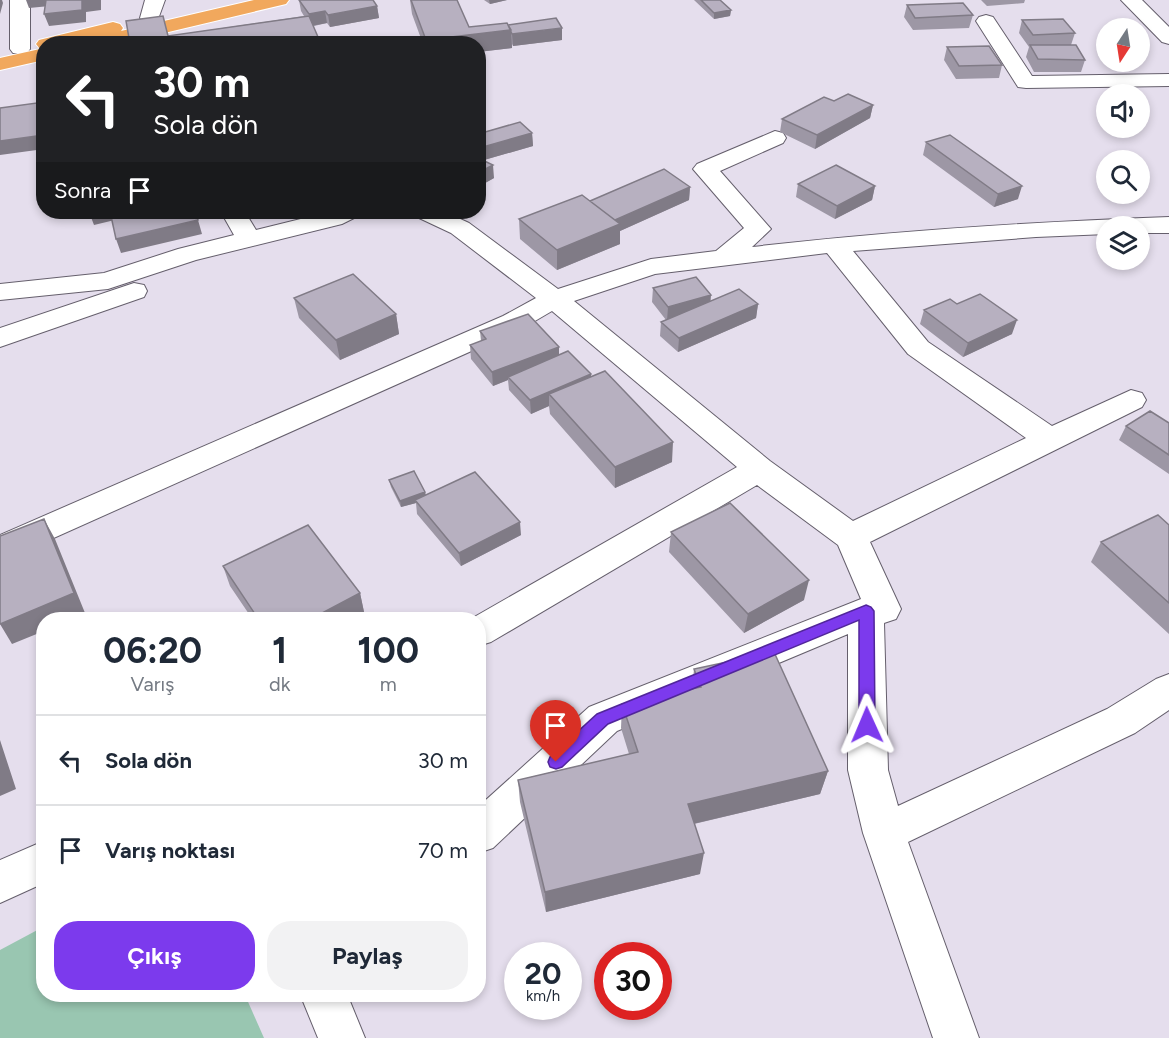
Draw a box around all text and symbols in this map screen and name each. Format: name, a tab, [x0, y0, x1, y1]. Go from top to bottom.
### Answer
north arrow	[1096, 18, 1150, 72]
map controls	[1096, 18, 1150, 270]
text: 30 m	[153, 57, 250, 108]
icon: left	[54, 60, 132, 138]
button: sound	[1096, 84, 1150, 138]
text: Sola dön	[153, 108, 258, 141]
button: search	[1096, 150, 1150, 204]
icon: arrive	[123, 174, 156, 207]
text: Sonra	[54, 177, 111, 204]
button: layers	[1096, 216, 1150, 270]
text: 06:20	[103, 629, 202, 672]
text: 1	[272, 629, 287, 672]
text: 100	[357, 629, 419, 672]
text: Varış	[130, 672, 175, 696]
text: dk	[269, 672, 290, 696]
text: m	[380, 672, 397, 696]
position arrow	[835, 693, 899, 757]
pin	[530, 700, 581, 762]
icon: arrive	[539, 709, 572, 742]
icon: left	[54, 744, 87, 777]
text: Sola dön	[105, 747, 192, 774]
text: 30 m	[418, 747, 468, 774]
icon: arrive	[54, 834, 87, 867]
text: Varış noktası	[105, 837, 235, 864]
text: 70 m	[418, 837, 468, 864]
button: Çıkış	[54, 921, 255, 990]
button: Paylaş	[267, 921, 468, 990]
speed limit sign: 30	[594, 942, 672, 1020]
text: 20	[525, 955, 561, 992]
text: km/h	[526, 987, 560, 1005]

